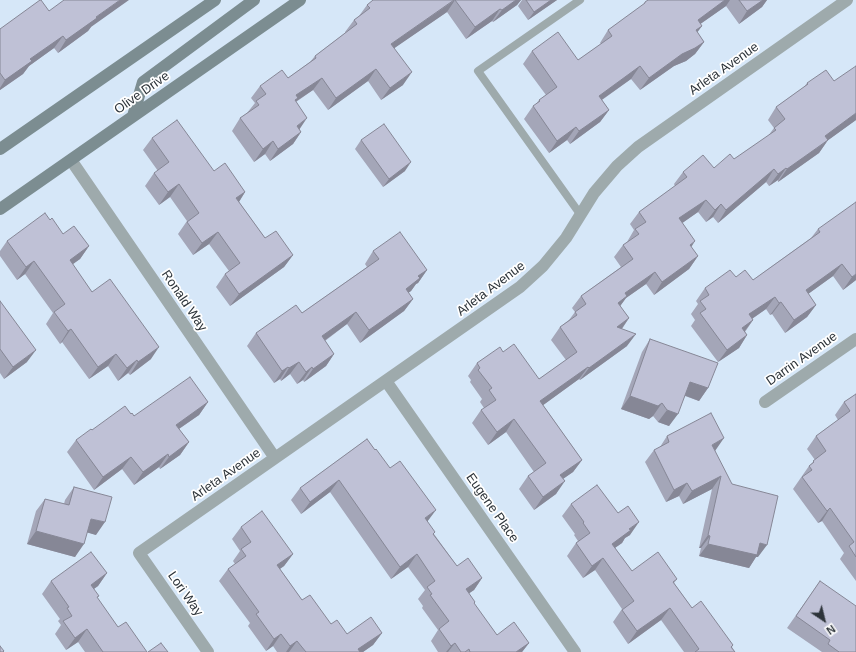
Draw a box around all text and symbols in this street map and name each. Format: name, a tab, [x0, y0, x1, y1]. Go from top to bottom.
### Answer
street label: Arleta Avenue	[686, 39, 762, 99]
street label: Olive Drive	[111, 68, 173, 118]
street label: Arleta Avenue	[454, 258, 528, 320]
street label: Ronald Way	[158, 267, 210, 335]
street label: Darrin Avenue	[764, 329, 840, 389]
street label: Arleta Avenue	[188, 445, 264, 505]
street label: Eugene Place	[462, 470, 522, 546]
street label: Lori Way	[164, 569, 206, 619]
north arrow	[804, 600, 844, 640]
text: N	[824, 623, 838, 637]

